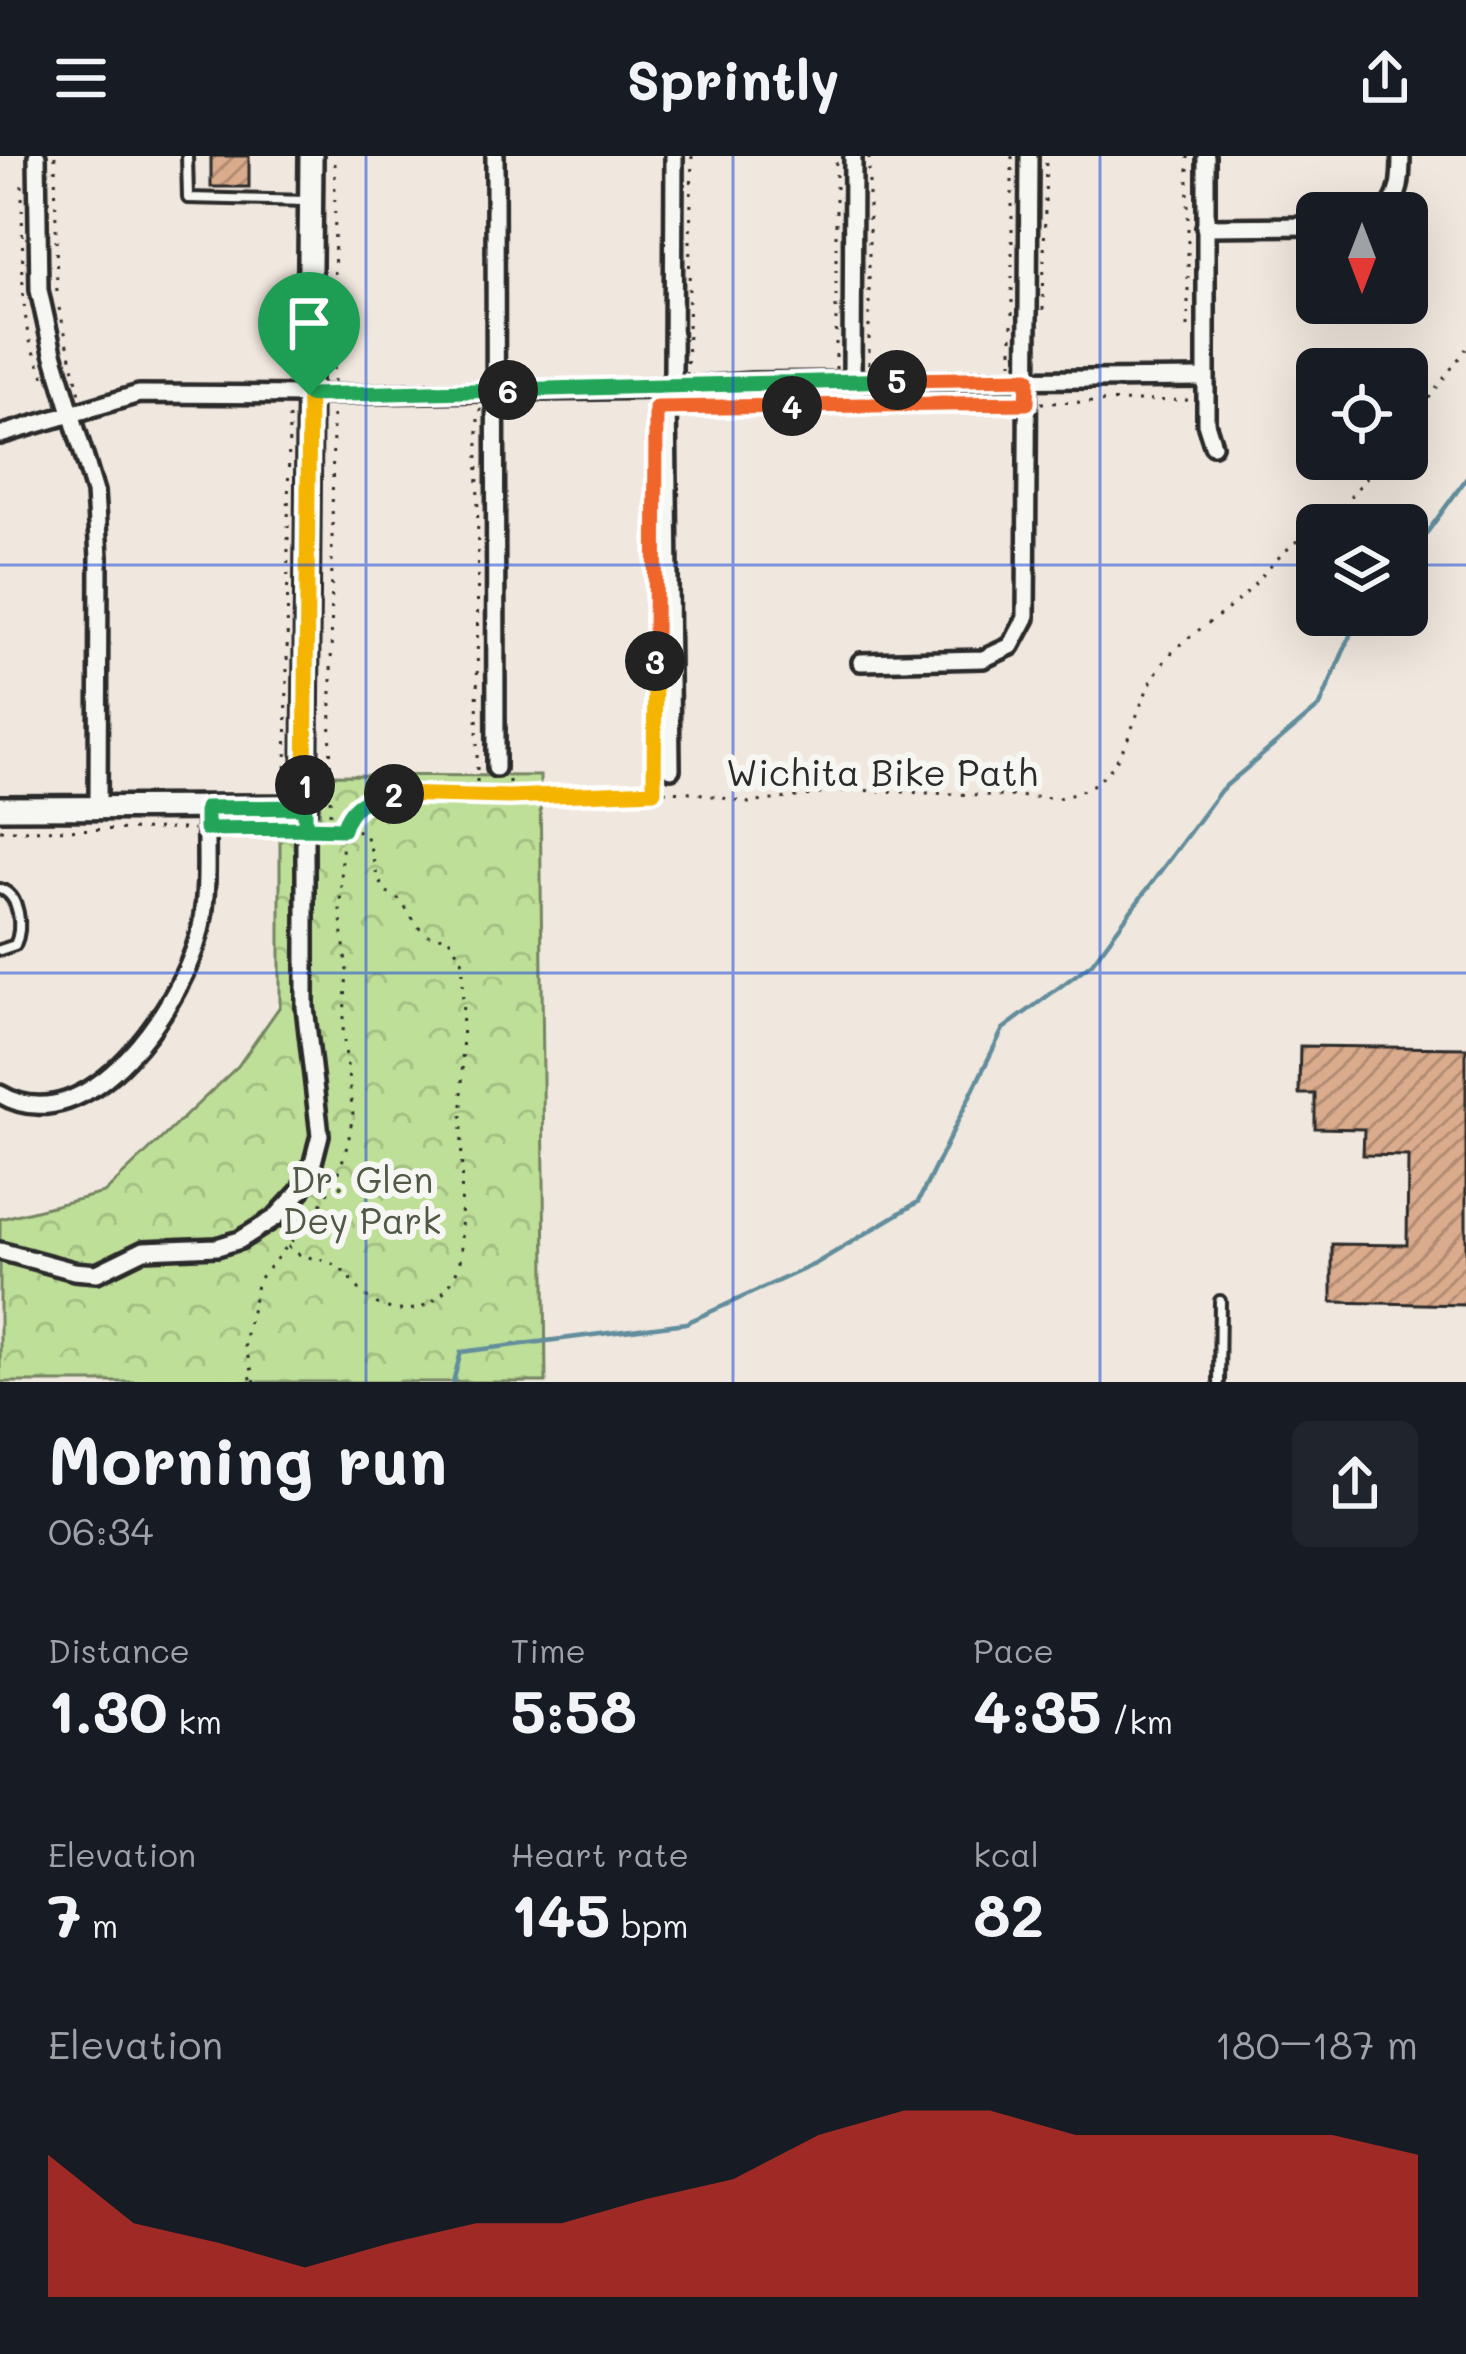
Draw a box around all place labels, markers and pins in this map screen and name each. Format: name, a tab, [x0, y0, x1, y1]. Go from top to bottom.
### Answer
pin	[258, 272, 360, 395]
pin: 5	[867, 350, 927, 410]
pin: 6	[478, 360, 538, 420]
pin: 4	[762, 376, 822, 436]
pin: 3	[625, 631, 685, 691]
pin: 1	[275, 755, 335, 815]
pin: 2	[364, 764, 424, 824]

